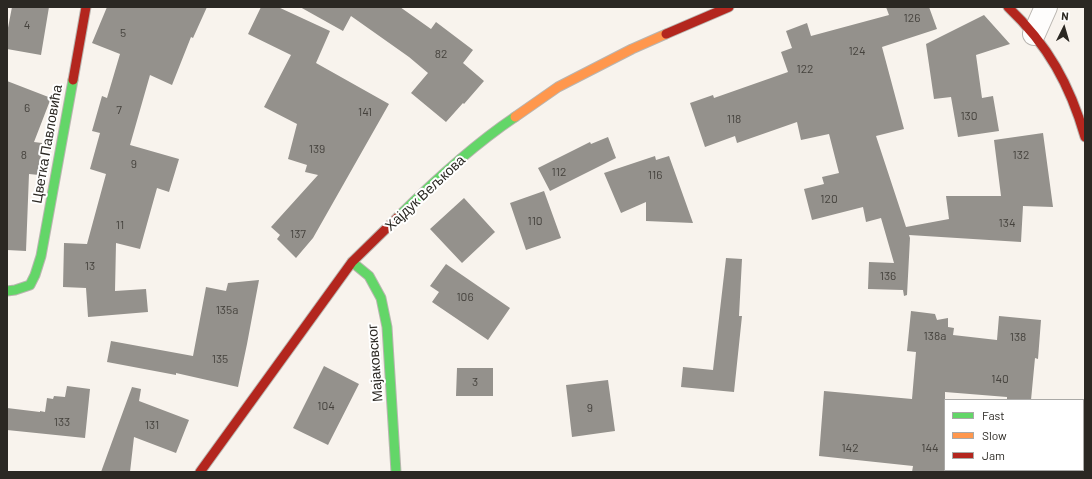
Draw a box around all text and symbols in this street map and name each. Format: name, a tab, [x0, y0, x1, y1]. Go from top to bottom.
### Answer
north arrow	[1044, 8, 1084, 48]
text: N	[1061, 9, 1069, 22]
house number: 126	[904, 11, 920, 25]
house number: 4	[24, 18, 30, 32]
house number: 5	[120, 26, 126, 40]
house number: 124	[848, 44, 866, 58]
house number: 82	[435, 47, 447, 61]
house number: 122	[796, 62, 814, 76]
street label: Цветка Павловића	[28, 83, 66, 205]
house number: 6	[24, 101, 30, 115]
house number: 7	[116, 103, 122, 117]
house number: 141	[358, 105, 372, 119]
house number: 130	[960, 109, 978, 123]
house number: 118	[727, 112, 741, 126]
house number: 139	[309, 142, 325, 156]
house number: 8	[21, 148, 27, 162]
house number: 132	[1013, 148, 1029, 162]
street label: Хајдук Вељкова	[382, 152, 468, 234]
house number: 9	[131, 157, 137, 171]
house number: 112	[552, 165, 566, 179]
house number: 116	[648, 168, 662, 182]
house number: 120	[820, 192, 838, 206]
house number: 110	[527, 214, 543, 228]
house number: 134	[999, 216, 1015, 230]
house number: 11	[116, 218, 124, 232]
house number: 137	[290, 227, 306, 241]
house number: 13	[85, 259, 95, 273]
house number: 136	[880, 269, 896, 283]
house number: 106	[456, 290, 474, 304]
house number: 135a	[216, 303, 238, 317]
street label: Мајаковског	[364, 323, 386, 403]
house number: 138a	[924, 329, 946, 343]
house number: 138	[1010, 330, 1026, 344]
house number: 135	[212, 352, 228, 366]
house number: 140	[991, 372, 1009, 386]
house number: 3	[472, 375, 478, 389]
house number: 104	[317, 399, 335, 413]
legend	[944, 399, 1084, 471]
house number: 9	[587, 401, 593, 415]
text: Fast	[982, 408, 1005, 422]
house number: 133	[54, 415, 70, 429]
house number: 131	[145, 418, 159, 432]
text: Slow	[982, 428, 1007, 442]
house number: 142	[841, 441, 859, 455]
house number: 144	[921, 441, 939, 455]
text: Jam	[982, 448, 1005, 462]

